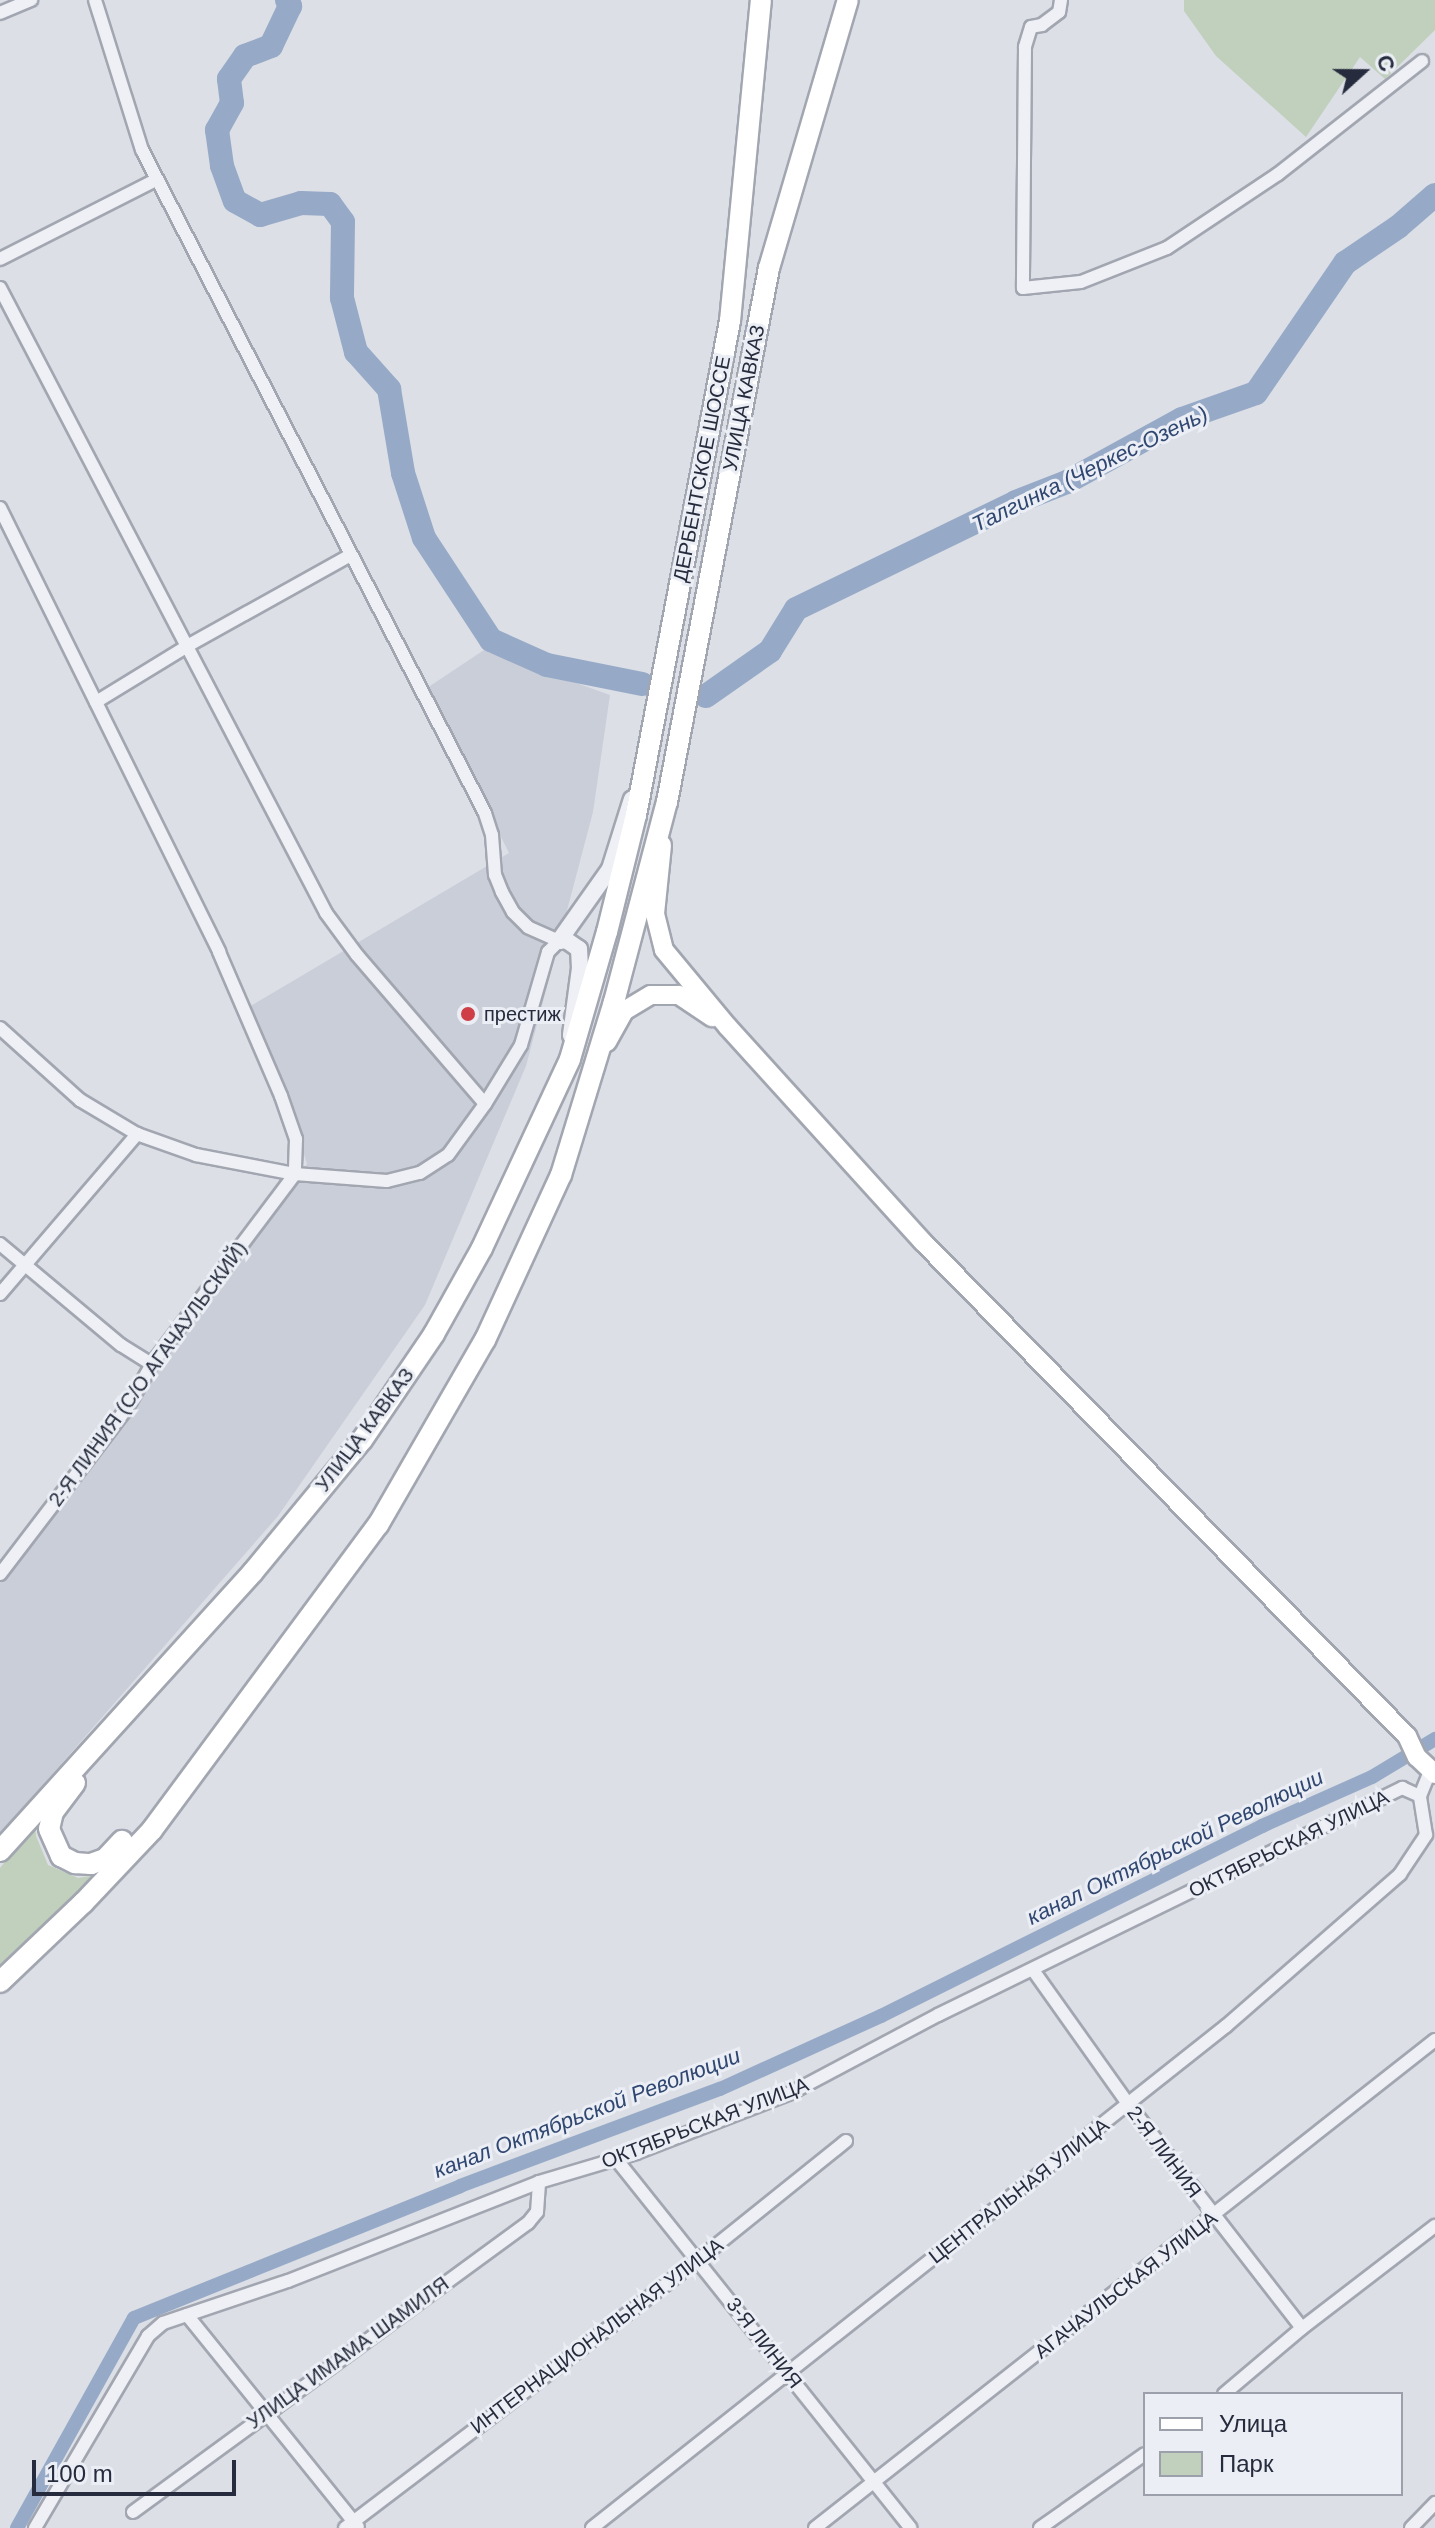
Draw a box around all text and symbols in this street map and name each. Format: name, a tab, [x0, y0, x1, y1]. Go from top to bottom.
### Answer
north arrow	[1323, 32, 1403, 112]
text: С	[1371, 51, 1400, 75]
street label: УЛИЦА КАВКАЗ	[718, 323, 770, 473]
street label: ДЕРБЕНТСКОЕ ШОССЕ	[668, 354, 736, 584]
water label: Талгинка (Черкес-Озень)	[968, 400, 1212, 538]
place label: престиж	[484, 1002, 561, 1026]
marker: престиж	[459, 1005, 477, 1023]
street label: 2-Я ЛИНИЯ (С/О АГАЧАУЛЬСКИЙ)	[44, 1237, 252, 1511]
street label: УЛИЦА КАВКАЗ	[311, 1364, 419, 1496]
water label: канал Октябрьской Революции	[1023, 1764, 1327, 1930]
street label: ОКТЯБРЬСКАЯ УЛИЦА	[1185, 1785, 1393, 1903]
water label: канал Октябрьской Революции	[430, 2042, 744, 2184]
street label: ОКТЯБРЬСКАЯ УЛИЦА	[598, 2072, 812, 2174]
street label: 2-Я ЛИНИЯ	[1122, 2101, 1206, 2203]
street label: ЦЕНТРАЛЬНАЯ УЛИЦА	[924, 2113, 1114, 2269]
street label: АГАЧАУЛЬСКАЯ УЛИЦА	[1030, 2206, 1222, 2364]
street label: ИНТЕРНАЦИОНАЛЬНАЯ УЛИЦА	[466, 2233, 728, 2439]
street label: УЛИЦА ИМАМА ШАМИЛЯ	[242, 2272, 454, 2434]
street label: 3-Я ЛИНИЯ	[721, 2293, 807, 2393]
legend	[1143, 2392, 1403, 2496]
text: Улица	[1219, 2410, 1287, 2437]
scale bar	[36, 2444, 240, 2494]
text: Парк	[1219, 2450, 1273, 2477]
text: 100 m	[46, 2460, 113, 2487]

